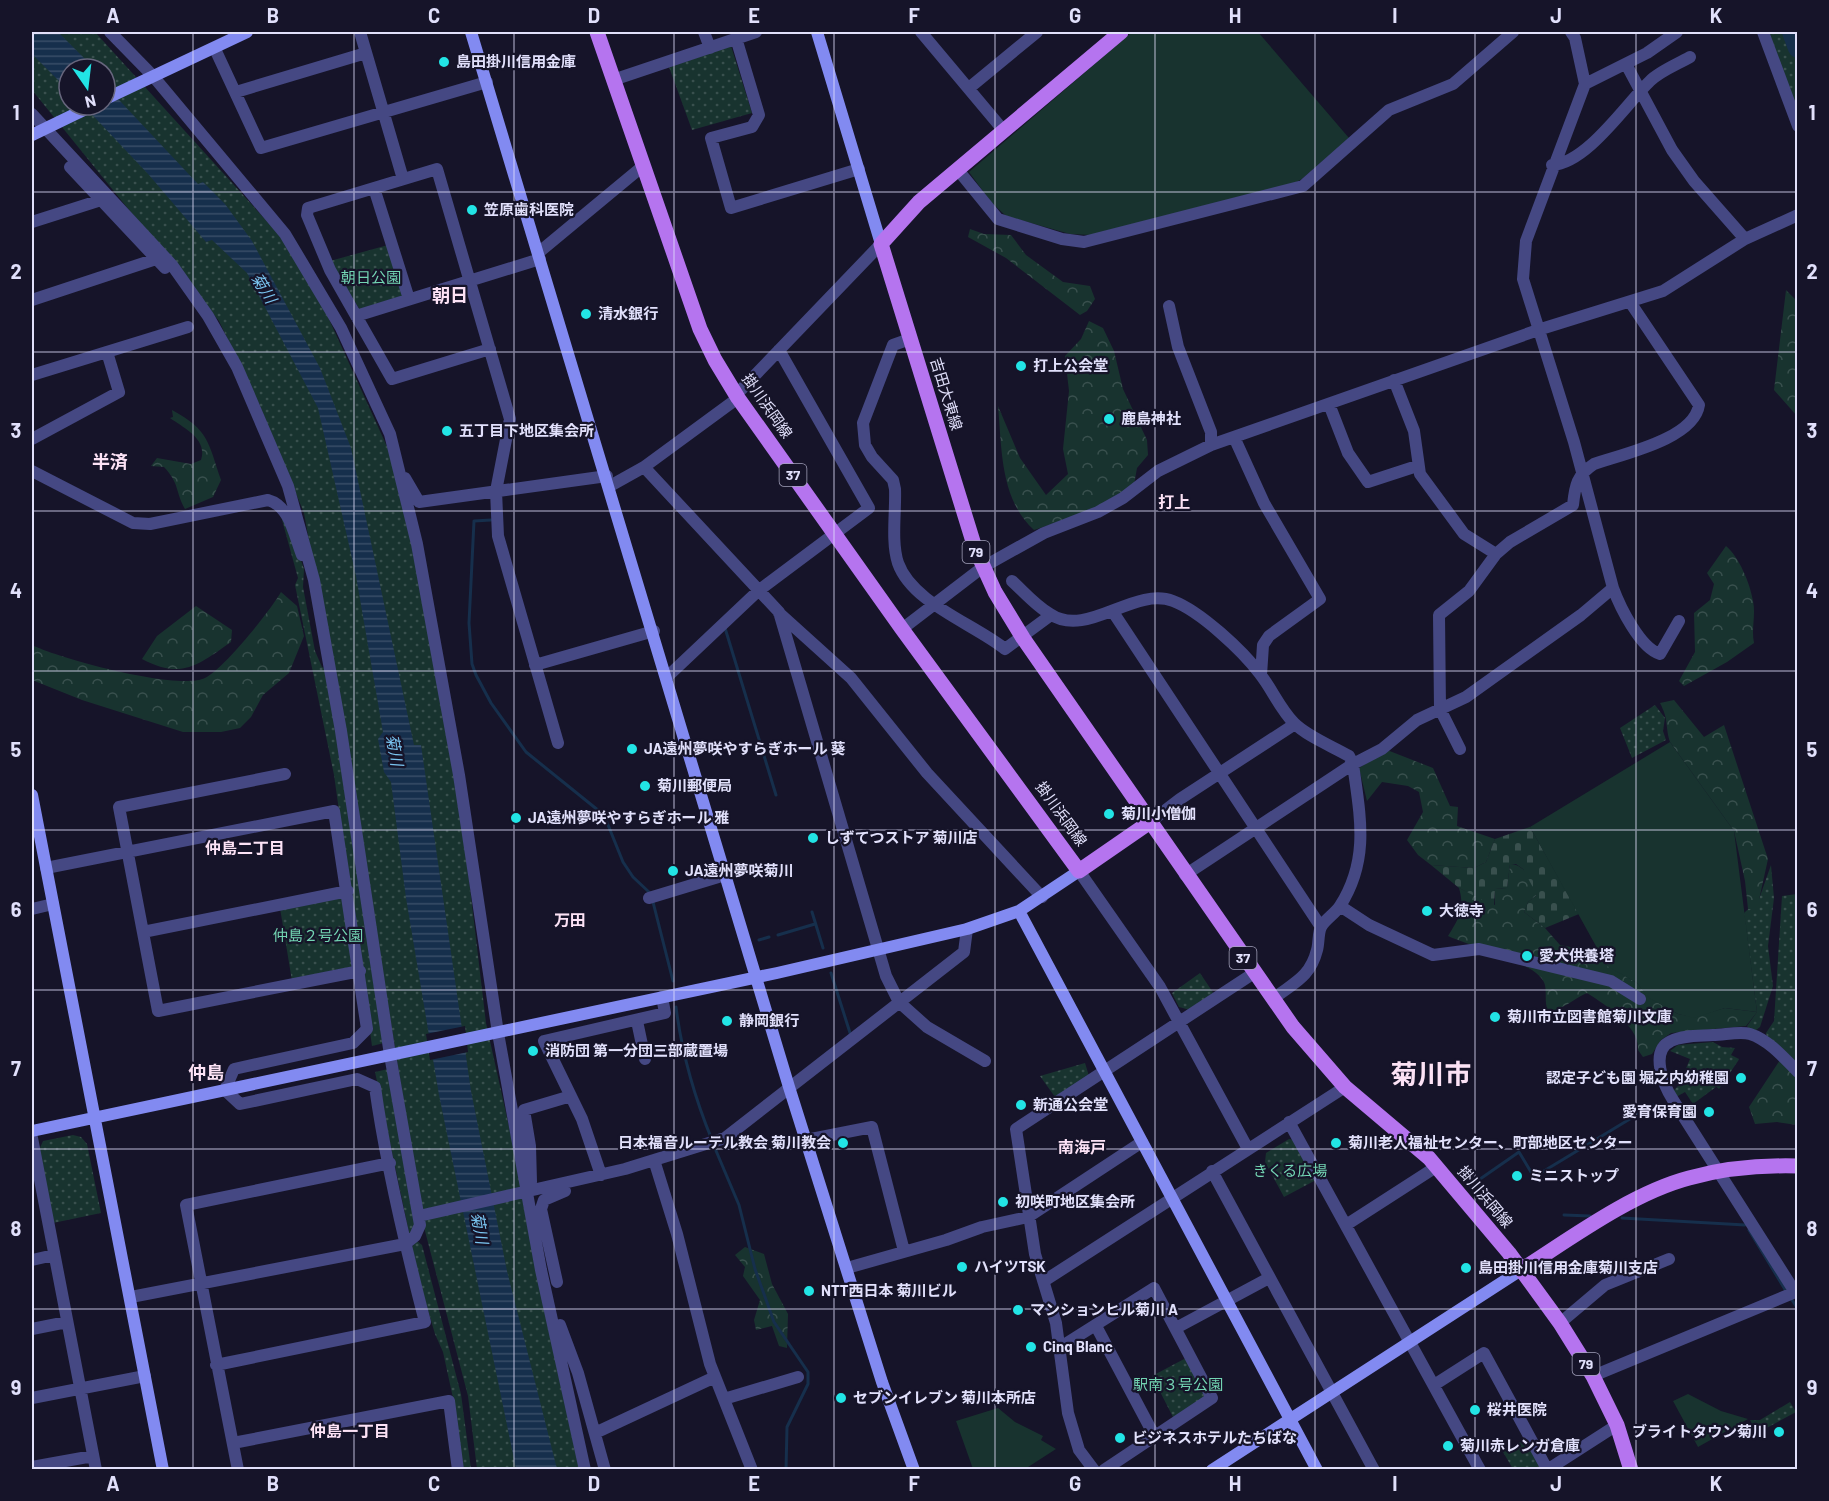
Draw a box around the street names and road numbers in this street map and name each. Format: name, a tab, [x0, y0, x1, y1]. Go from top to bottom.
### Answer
street label: 吉田大東線	[927, 355, 967, 432]
street label: 掛川浜岡線	[739, 370, 797, 441]
road number: 37	[780, 464, 806, 486]
road number: 79	[962, 541, 990, 563]
street label: 掛川浜岡線	[1032, 778, 1091, 849]
road number: 37	[1230, 947, 1256, 969]
street label: 掛川浜岡線	[1455, 1162, 1517, 1231]
road number: 79	[1572, 1353, 1600, 1375]

